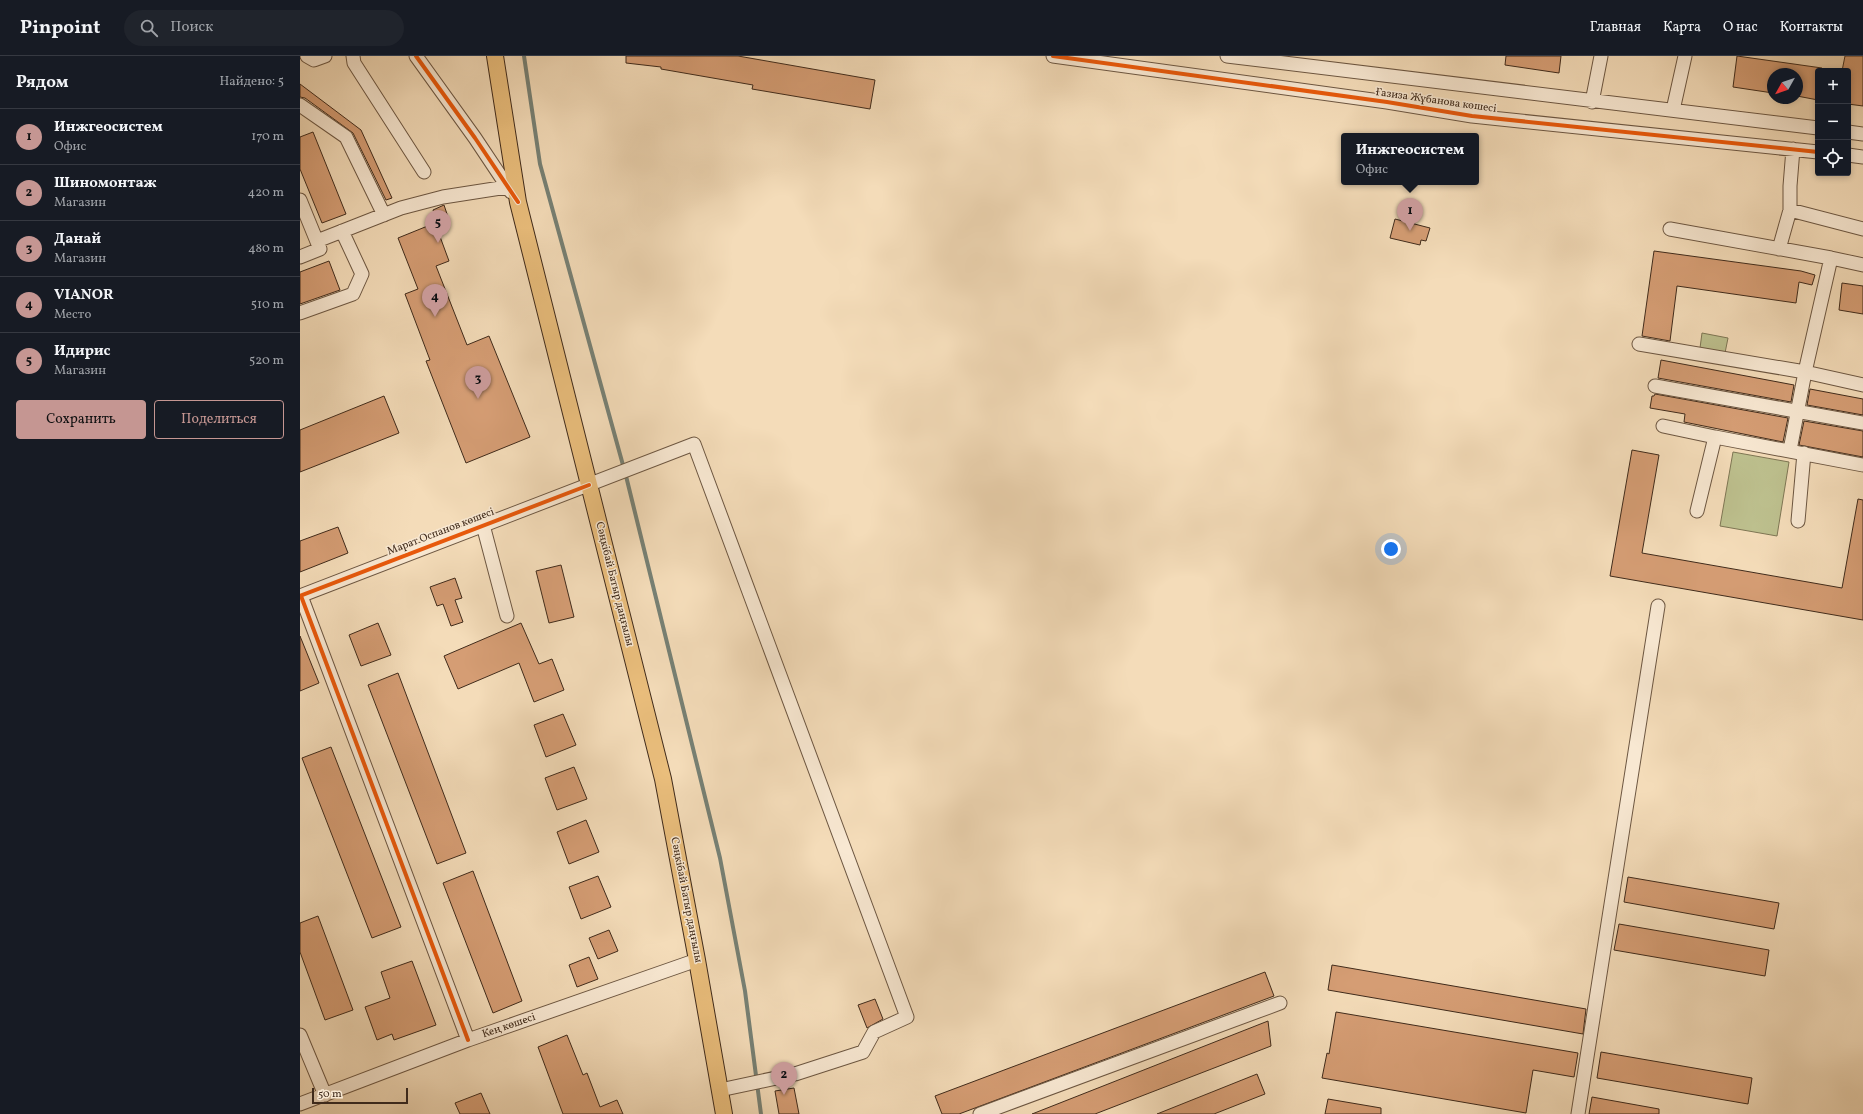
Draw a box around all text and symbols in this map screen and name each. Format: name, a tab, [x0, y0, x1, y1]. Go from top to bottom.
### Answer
search box	[124, 10, 404, 46]
text: Pinpoint	[20, 15, 100, 41]
icon: search	[138, 17, 160, 39]
text: Поиск	[170, 17, 213, 38]
text: Главная	[1590, 18, 1641, 37]
text: Карта	[1663, 18, 1701, 37]
text: О нас	[1723, 18, 1758, 37]
text: Контакты	[1780, 18, 1843, 37]
north arrow	[1767, 68, 1803, 104]
map controls	[1815, 68, 1851, 176]
button: +	[1815, 68, 1851, 104]
text: Рядом	[16, 71, 69, 94]
text: Найдено: 5	[220, 73, 284, 91]
street label: Ғазиза Жұбанова көшесі	[1375, 85, 1497, 117]
button: −	[1815, 104, 1851, 140]
text: Инжгеосистем	[54, 117, 163, 138]
text: 1	[26, 128, 32, 146]
text: 170 m	[251, 128, 284, 146]
popup	[1341, 133, 1479, 185]
text: Офис	[54, 138, 86, 156]
text: Инжгеосистем	[1356, 140, 1464, 161]
button: locate	[1815, 140, 1851, 176]
text: Офис	[1356, 161, 1388, 179]
text: Шиномонтаж	[54, 173, 157, 194]
text: 2	[26, 184, 32, 202]
text: 420 m	[247, 184, 284, 202]
text: Магазин	[54, 194, 106, 212]
pin: 1	[1397, 198, 1423, 231]
pin: 5	[425, 210, 451, 243]
text: Данай	[54, 229, 101, 250]
text: 3	[26, 240, 32, 258]
text: 480 m	[248, 240, 284, 258]
text: Магазин	[54, 250, 106, 268]
pin: 4	[422, 284, 448, 317]
text: VIANOR	[54, 285, 113, 306]
text: 4	[25, 296, 33, 314]
text: 510 m	[251, 296, 284, 314]
text: Место	[54, 306, 91, 324]
text: Идирис	[54, 341, 111, 362]
text: 5	[26, 352, 32, 370]
text: 520 m	[249, 352, 284, 370]
text: Магазин	[54, 362, 106, 380]
pin: 3	[465, 366, 491, 399]
button: Сохранить	[16, 400, 146, 439]
button: Поделиться	[154, 400, 284, 439]
street label: Марат Оспанов көшесі	[385, 505, 497, 559]
street label: Сәңкібай Батыр даңғылы	[591, 520, 637, 648]
your location	[1381, 539, 1401, 559]
street label: Сәңкібай Батыр даңғылы	[666, 836, 706, 964]
street label: Кең көшесі	[480, 1010, 538, 1042]
pin: 2	[771, 1062, 797, 1095]
scale bar	[312, 1086, 408, 1105]
text: 50 m	[318, 1087, 342, 1102]

